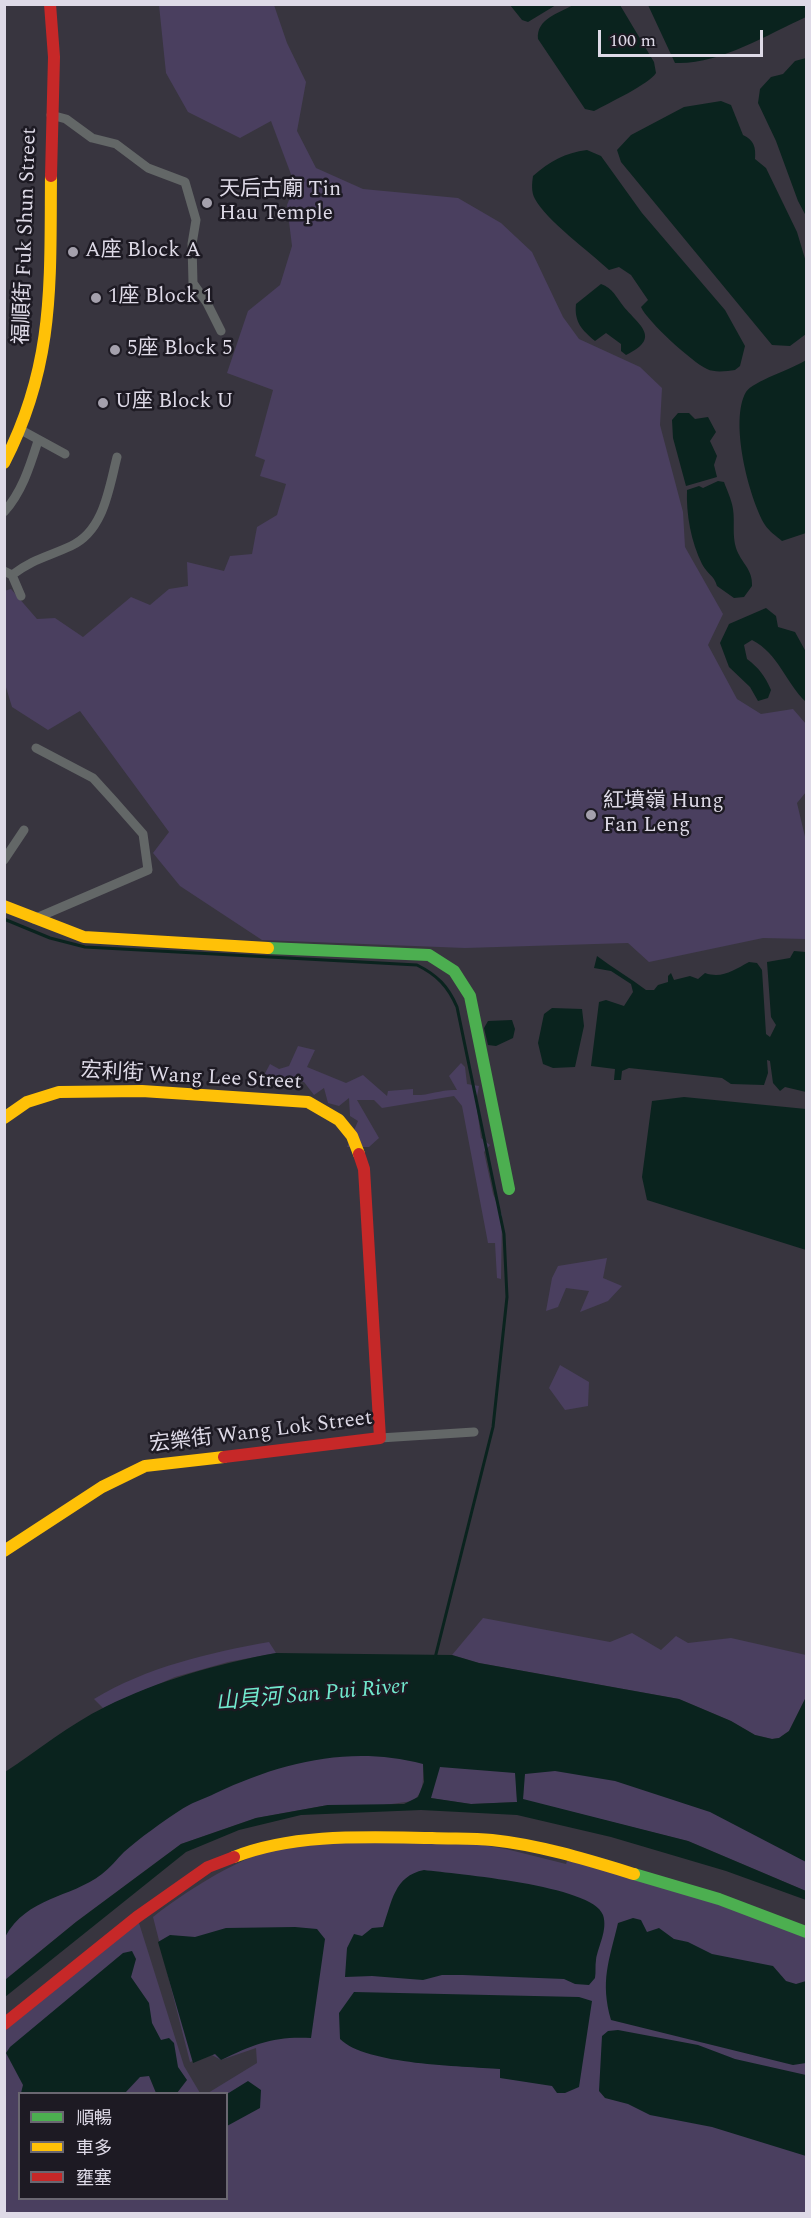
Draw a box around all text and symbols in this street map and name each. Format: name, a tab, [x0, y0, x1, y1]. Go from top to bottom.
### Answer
scale bar	[601, 18, 766, 56]
text: 100 m	[609, 27, 656, 54]
street label: 福順街 Fuk Shun Street	[11, 127, 43, 345]
place label: 天后古廟 Tin Hau Temple	[219, 178, 341, 228]
marker: 天后古廟 Tin Hau Temple	[200, 196, 214, 210]
place label: A座 Block A	[85, 239, 201, 265]
marker: A座 Block A	[66, 245, 80, 259]
place label: 1座 Block 1	[108, 285, 214, 311]
marker: 1座 Block 1	[89, 291, 103, 305]
place label: 5座 Block 5	[127, 337, 233, 363]
marker: 5座 Block 5	[108, 343, 122, 357]
place label: U座 Block U	[115, 390, 233, 416]
marker: U座 Block U	[96, 396, 110, 410]
place label: 紅墳嶺 Hung Fan Leng	[603, 790, 724, 840]
marker: 紅墳嶺 Hung Fan Leng	[584, 808, 598, 822]
street label: 宏利街 Wang Lee Street	[80, 1060, 302, 1096]
street label: 宏樂街 Wang Lok Street	[148, 1407, 374, 1459]
water label: 山貝河 San Pui River	[215, 1674, 409, 1718]
legend	[18, 2092, 228, 2200]
text: 順暢	[76, 2105, 112, 2132]
text: 車多	[76, 2135, 112, 2162]
text: 壅塞	[76, 2165, 112, 2192]

